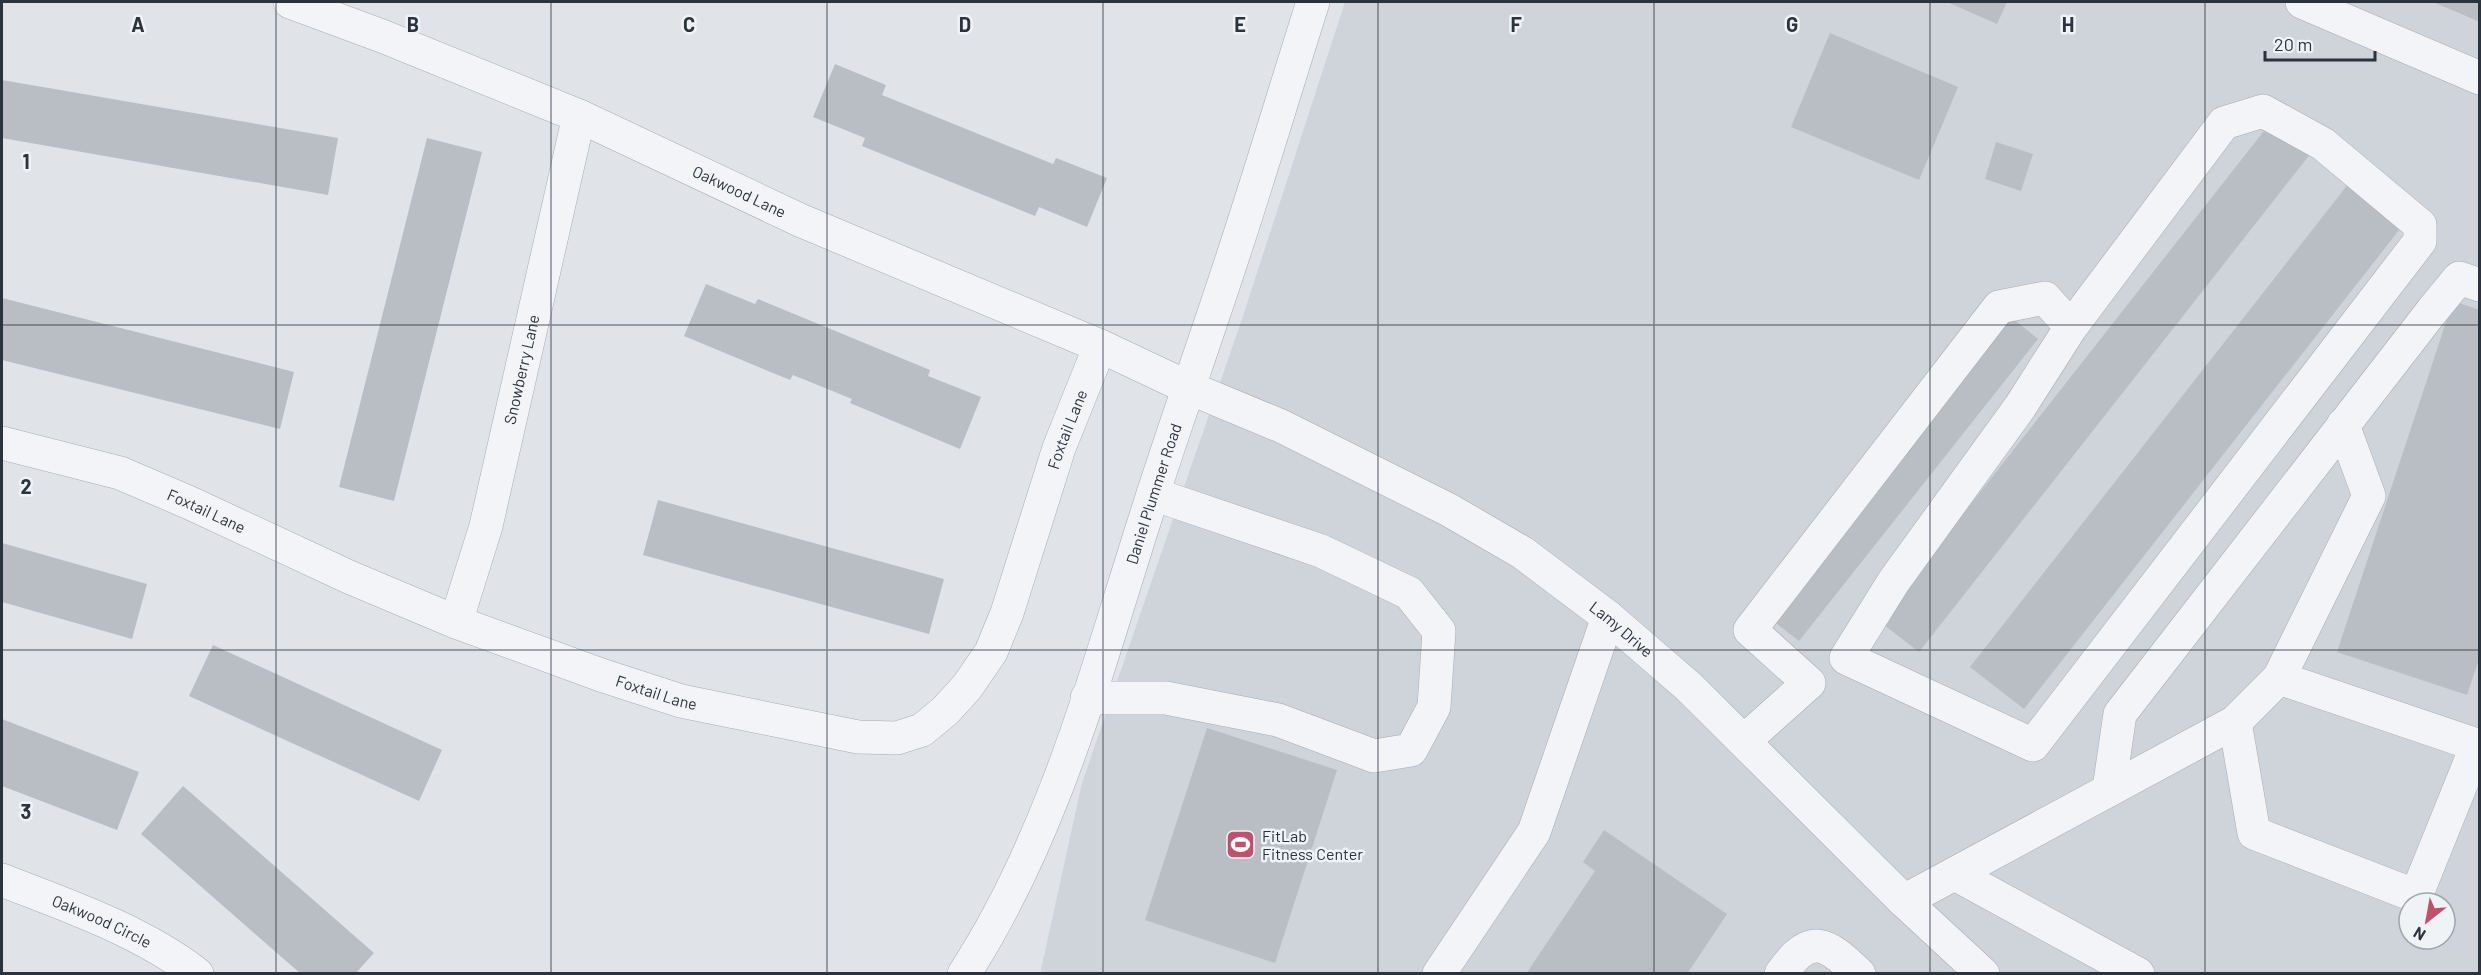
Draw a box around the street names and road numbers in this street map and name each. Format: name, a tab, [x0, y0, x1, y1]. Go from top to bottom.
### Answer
street label: Oakwood Lane	[690, 161, 789, 221]
street label: Snowberry Lane	[499, 313, 543, 426]
street label: Foxtail Lane	[1043, 387, 1091, 471]
street label: Daniel Plummer Road	[1121, 420, 1185, 566]
street label: Foxtail Lane	[164, 484, 249, 537]
street label: Lamy Drive	[1586, 597, 1657, 661]
street label: Foxtail Lane	[614, 671, 699, 713]
street label: Oakwood Circle	[50, 890, 155, 951]

